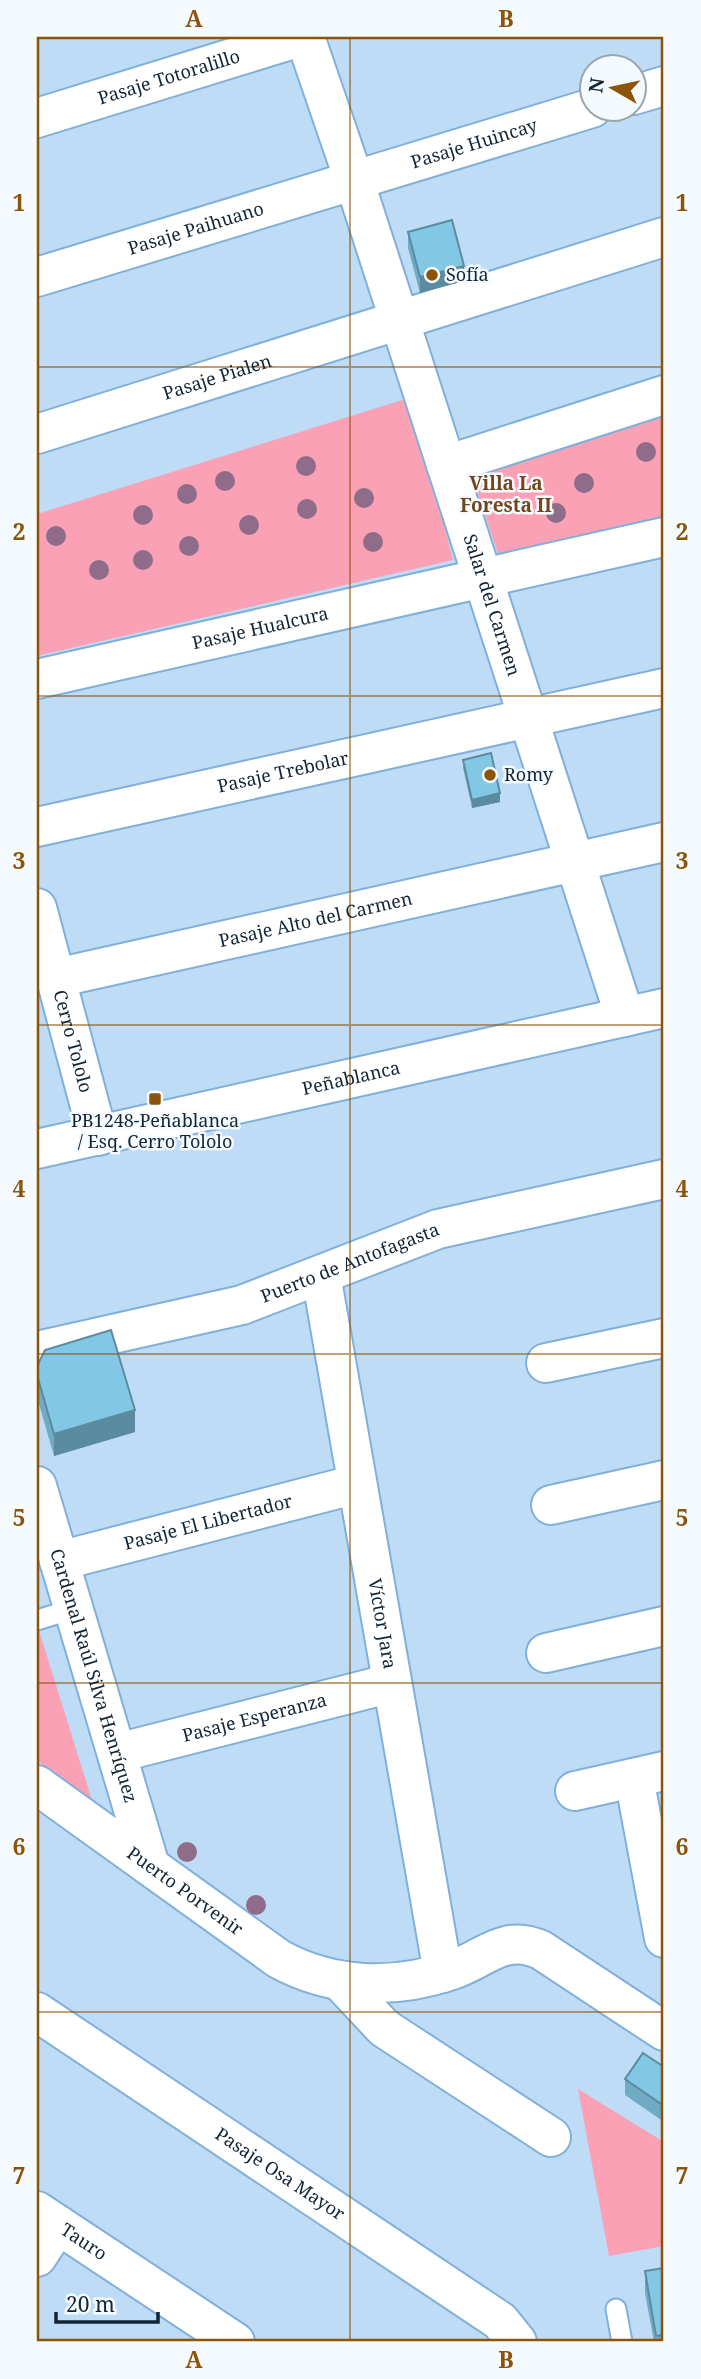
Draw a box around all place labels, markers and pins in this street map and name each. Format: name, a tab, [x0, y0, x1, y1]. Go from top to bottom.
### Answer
place label: Sofía	[446, 262, 489, 286]
marker: Sofía	[424, 267, 440, 283]
place label: Romy	[504, 762, 554, 786]
marker: Romy	[482, 767, 498, 783]
marker: PB1248-Peñablanca / Esq. Cerro Tololo	[147, 1091, 163, 1107]
place label: PB1248-Peñablanca / Esq. Cerro Tololo	[71, 1108, 239, 1153]

